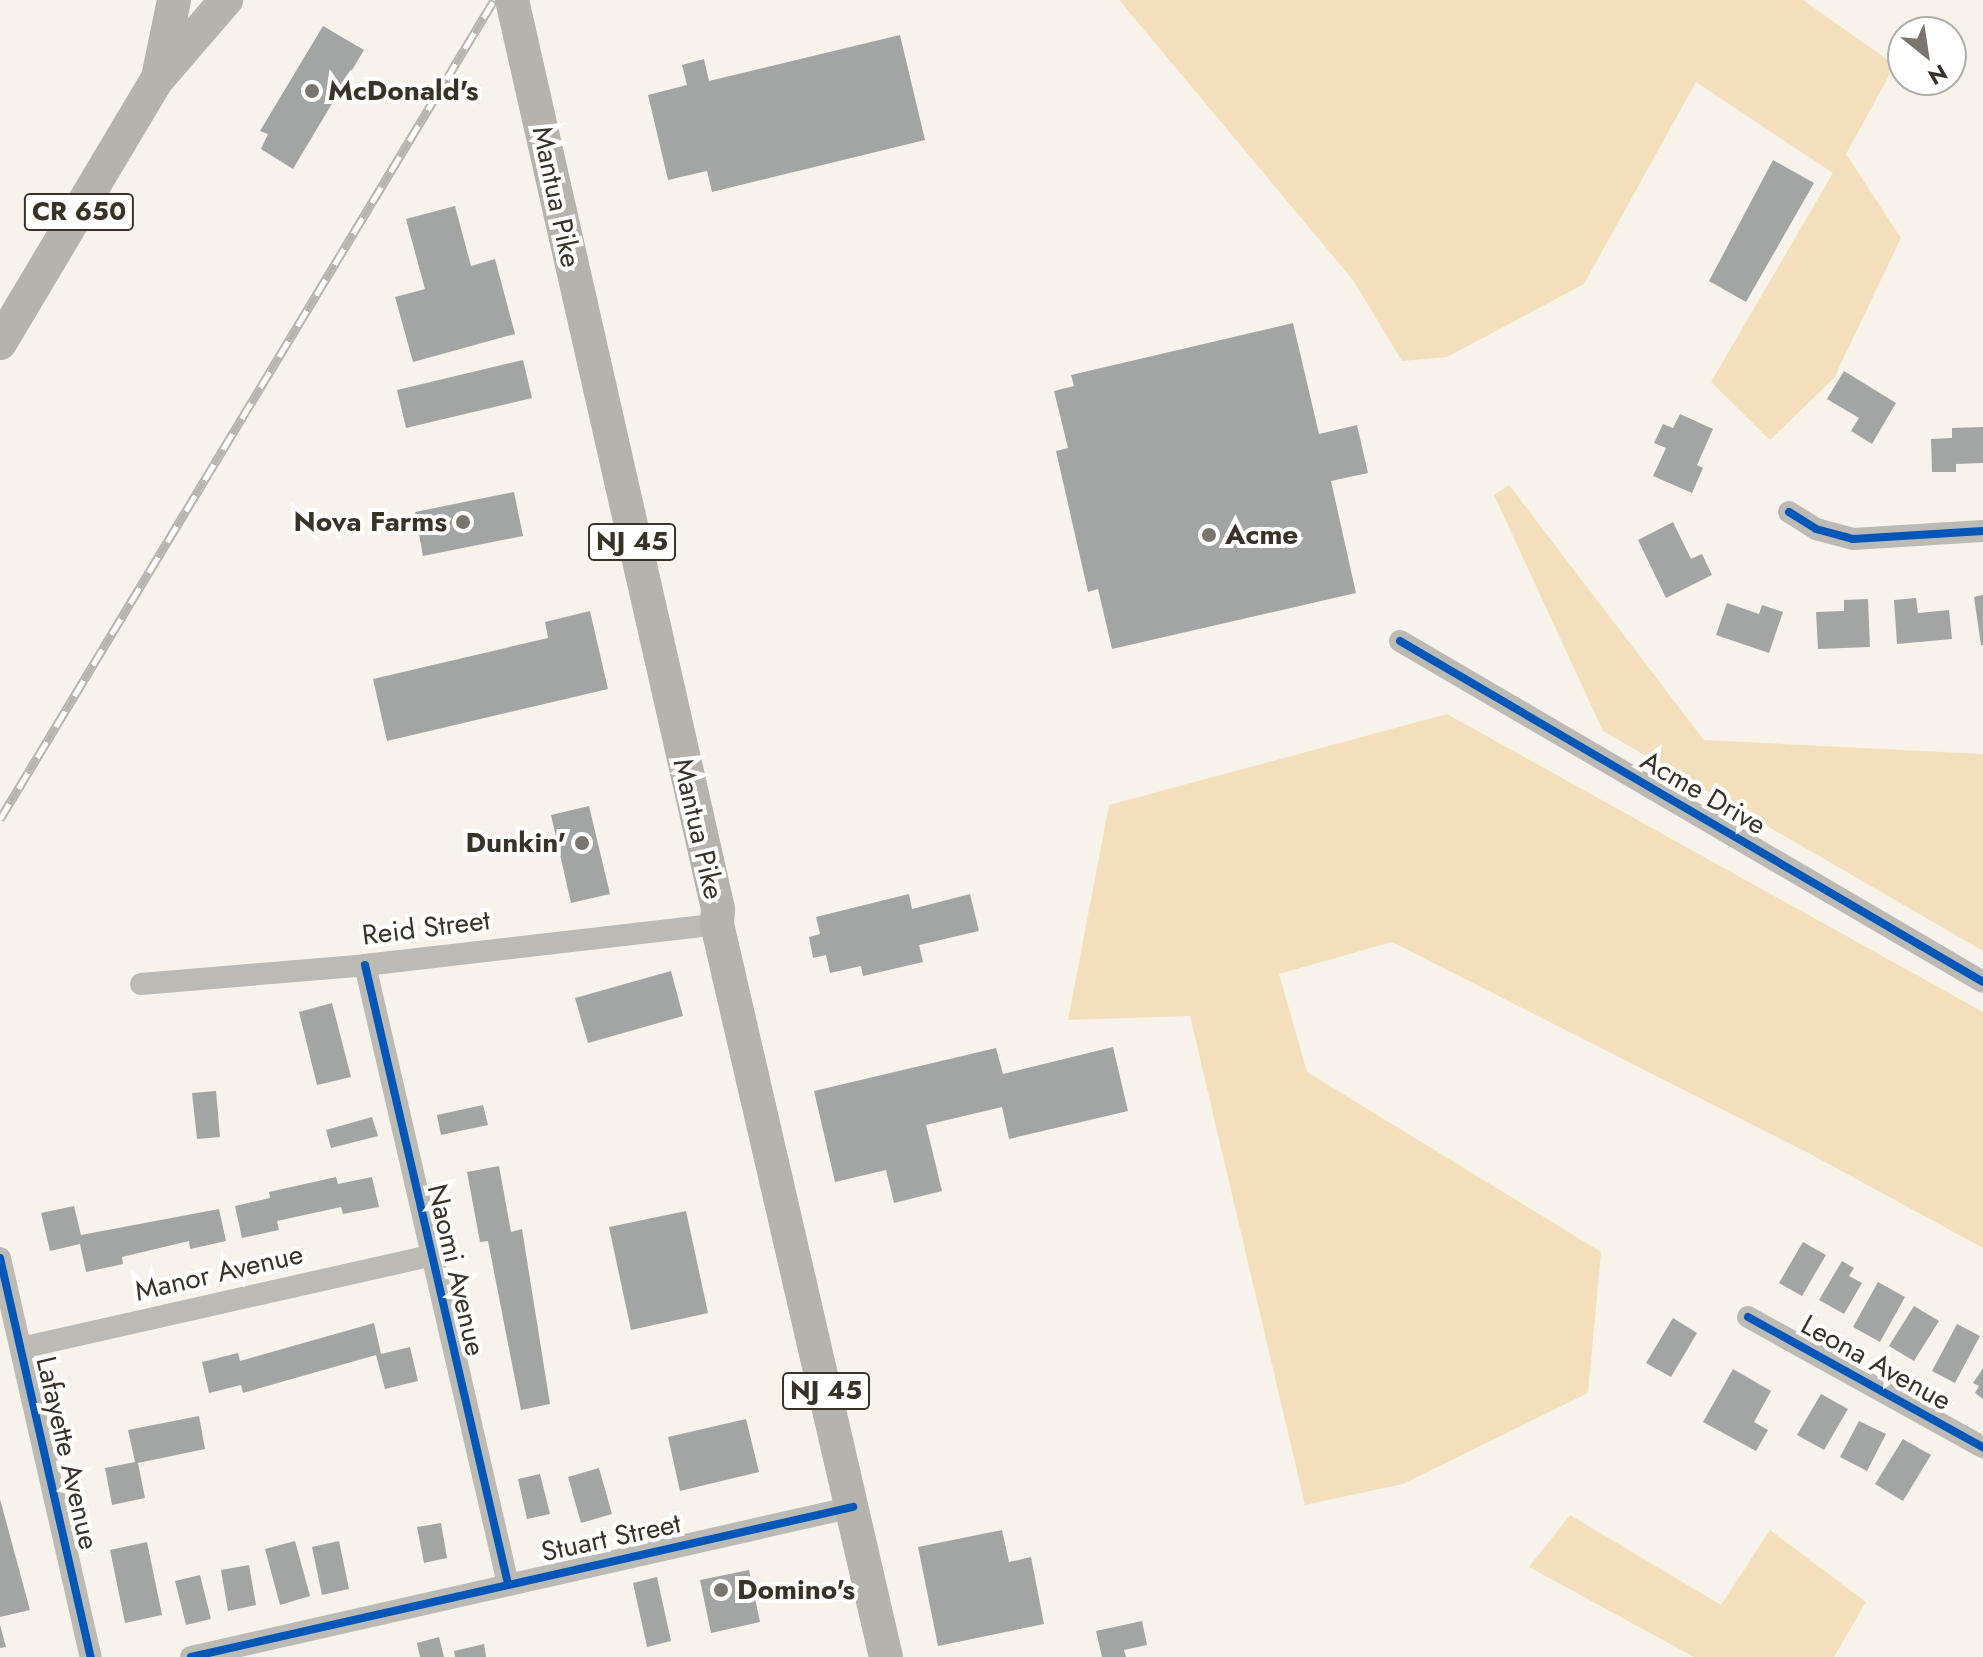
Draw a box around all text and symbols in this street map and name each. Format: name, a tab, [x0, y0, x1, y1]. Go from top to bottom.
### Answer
north arrow	[1887, 16, 1967, 96]
text: N	[1922, 57, 1954, 93]
place label: McDonald's	[328, 74, 478, 108]
marker: McDonald's	[303, 82, 321, 100]
street label: Mantua Pike	[525, 124, 587, 270]
road number: CR 650	[23, 190, 135, 234]
place label: Nova Farms	[293, 505, 447, 539]
marker: Nova Farms	[454, 513, 472, 531]
place label: Acme	[1225, 518, 1298, 552]
road number: NJ 45	[588, 520, 676, 564]
marker: Acme	[1200, 526, 1218, 544]
street label: Acme Drive	[1635, 744, 1771, 842]
street label: Mantua Pike	[666, 756, 730, 902]
place label: Dunkin'	[466, 826, 566, 860]
marker: Dunkin'	[573, 834, 591, 852]
street label: Reid Street	[360, 903, 492, 953]
street label: Naomi Avenue	[420, 1181, 492, 1359]
street label: Manor Avenue	[132, 1237, 306, 1309]
street label: Leona Avenue	[1795, 1308, 1957, 1418]
street label: Lafayette Avenue	[28, 1353, 106, 1553]
road number: NJ 45	[782, 1369, 870, 1413]
street label: Stuart Street	[538, 1507, 684, 1569]
place label: Domino's	[737, 1573, 855, 1607]
marker: Domino's	[712, 1581, 730, 1599]

